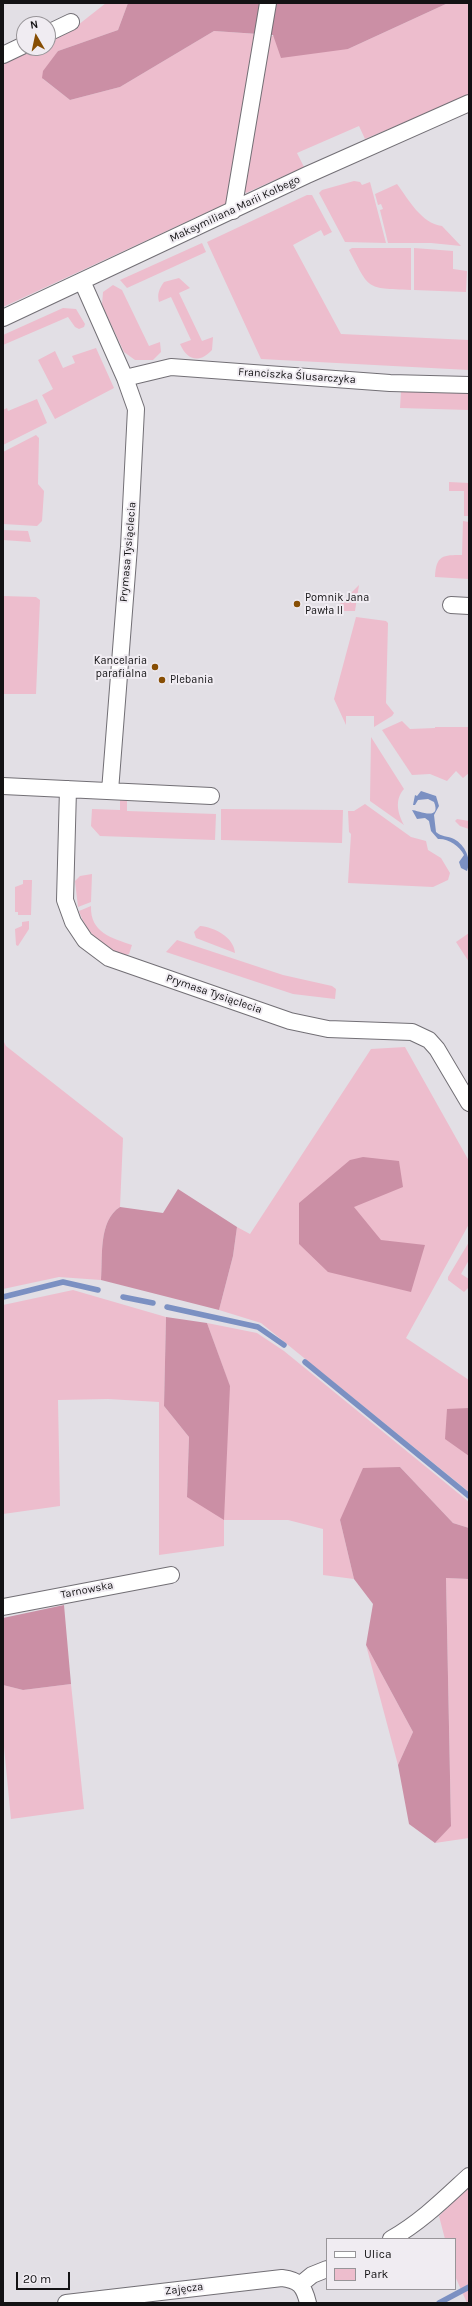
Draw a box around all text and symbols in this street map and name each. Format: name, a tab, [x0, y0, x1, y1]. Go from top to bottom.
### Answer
north arrow	[16, 16, 56, 56]
text: N	[29, 18, 39, 32]
street label: Maksymiliana Marii Kolbego	[168, 173, 302, 245]
street label: Franciszka Ślusarczyka	[238, 365, 356, 387]
street label: Prymasa Tysiąclecia	[117, 501, 139, 603]
place label: Pomnik Jana Pawła II	[305, 591, 369, 617]
marker: Pomnik Jana Pawła II	[292, 599, 302, 609]
place label: Kancelaria parafialna	[94, 654, 147, 680]
marker: Kancelaria parafialna	[150, 662, 160, 672]
place label: Plebania	[170, 673, 213, 687]
marker: Plebania	[157, 675, 167, 685]
street label: Prymasa Tysiąclecia	[164, 971, 264, 1017]
street label: Tarnowska	[60, 1578, 114, 1602]
legend	[326, 2238, 456, 2290]
text: Ulica	[364, 2247, 392, 2261]
scale bar	[18, 2264, 72, 2290]
text: Park	[364, 2267, 388, 2281]
text: 20 m	[23, 2272, 51, 2286]
street label: Zajęcza	[164, 2280, 204, 2298]

